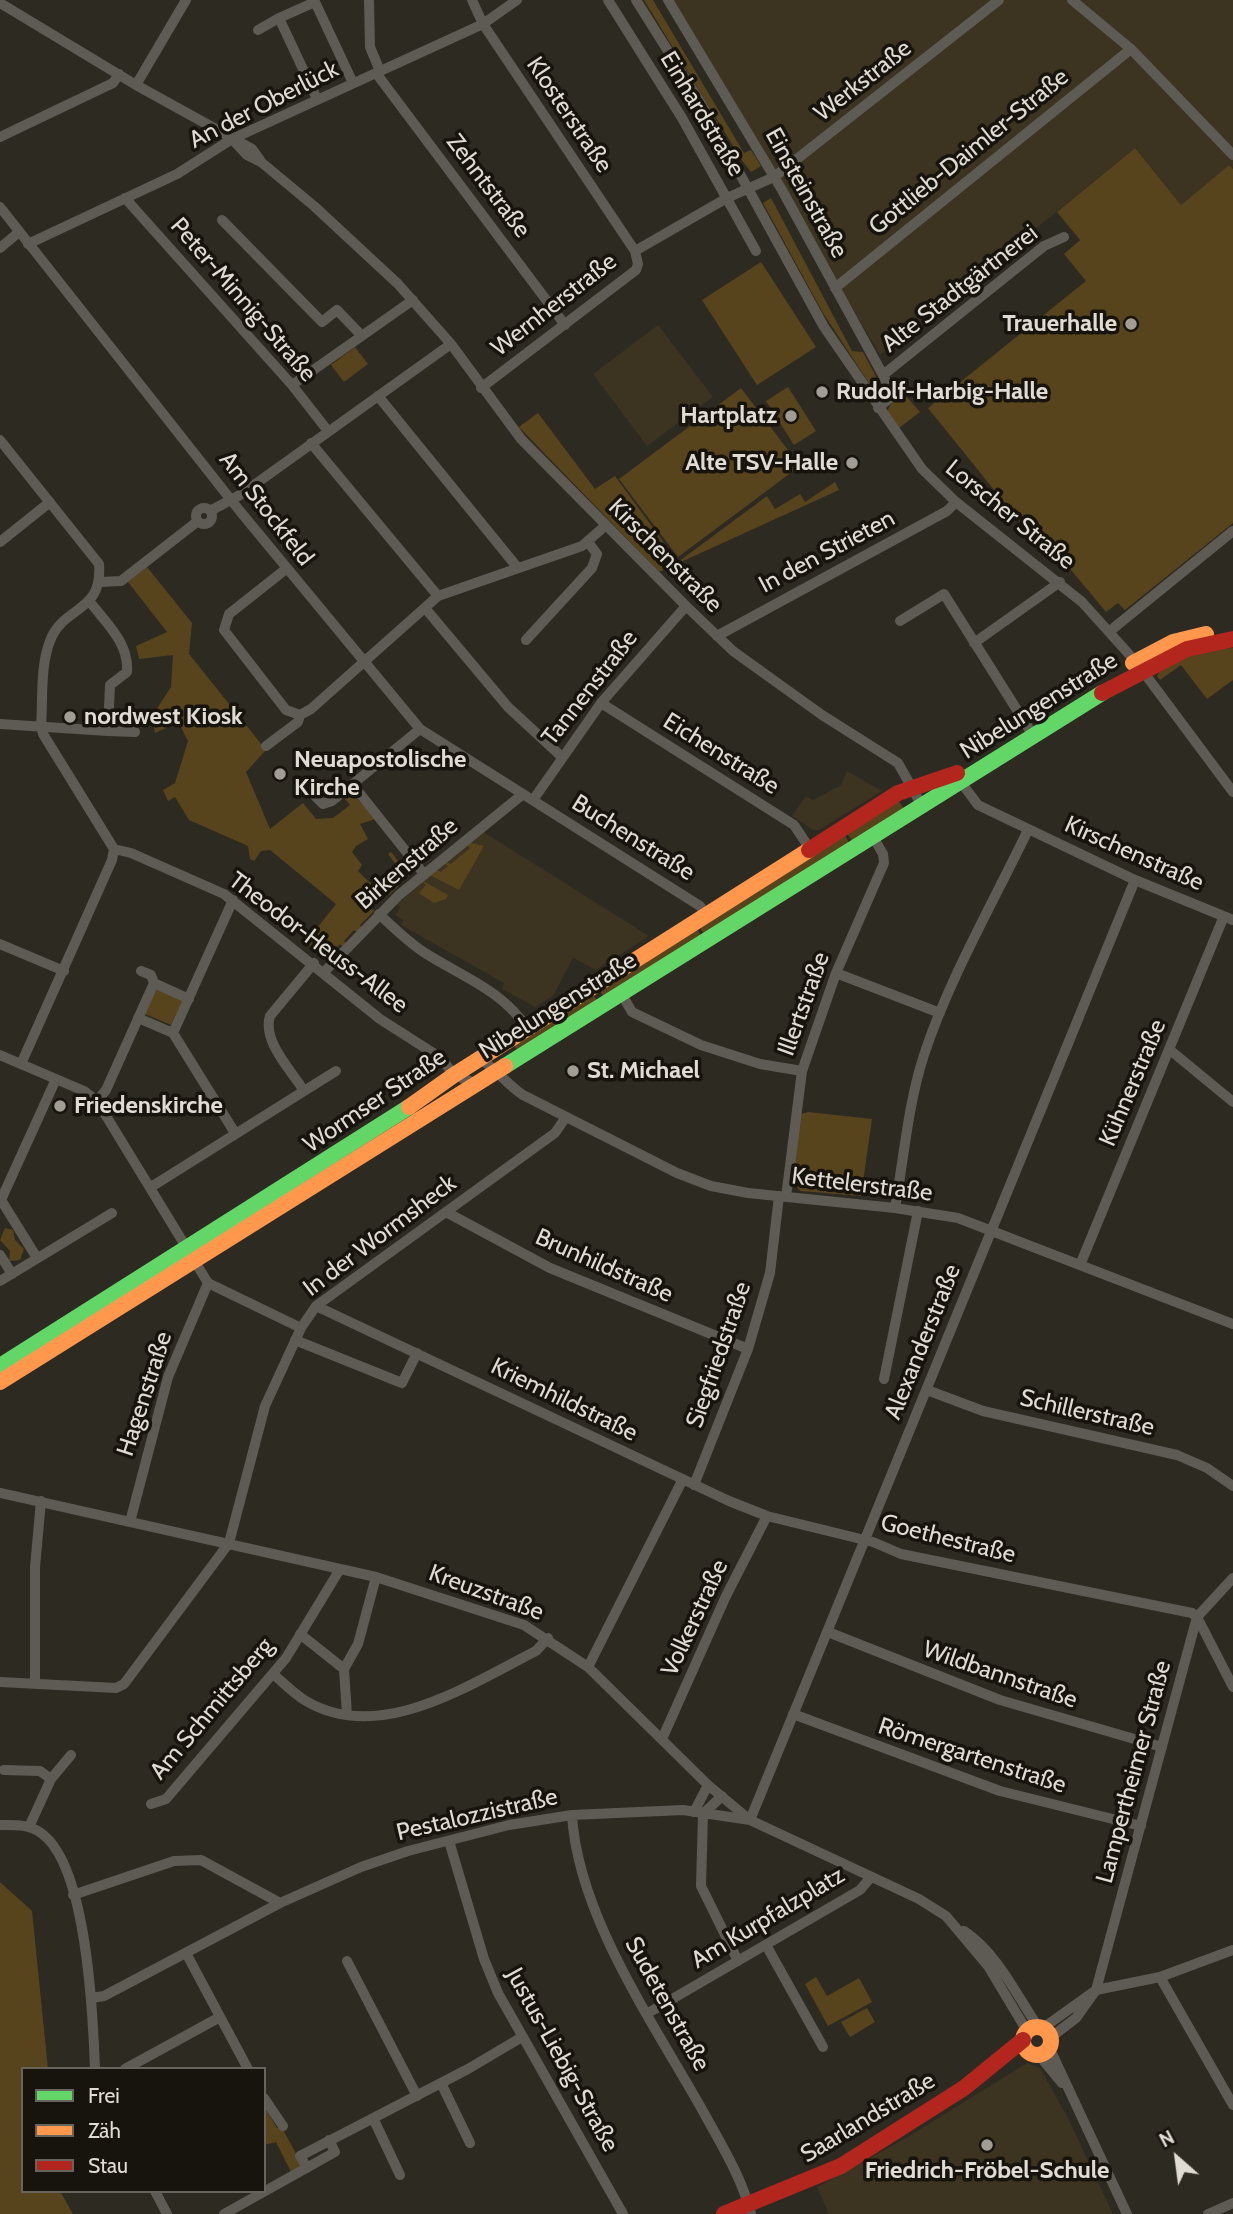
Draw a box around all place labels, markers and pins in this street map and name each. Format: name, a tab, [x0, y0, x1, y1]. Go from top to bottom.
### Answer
place label: Trauerhalle	[1002, 310, 1117, 338]
marker: Trauerhalle	[1123, 316, 1139, 332]
place label: Rudolf-Harbig-Halle	[836, 378, 1048, 406]
marker: Rudolf-Harbig-Halle	[814, 384, 830, 400]
place label: Hartplatz	[680, 402, 777, 430]
marker: Hartplatz	[783, 408, 799, 424]
place label: Alte TSV-Halle	[685, 449, 838, 477]
marker: Alte TSV-Halle	[844, 455, 860, 471]
place label: nordwest Kiosk	[84, 703, 243, 731]
marker: nordwest Kiosk	[62, 709, 78, 725]
place label: Neuapostolische Kirche	[294, 746, 466, 802]
marker: Neuapostolische Kirche	[272, 766, 288, 782]
place label: St. Michael	[587, 1057, 700, 1085]
marker: St. Michael	[565, 1063, 581, 1079]
place label: Friedenskirche	[74, 1092, 223, 1120]
marker: Friedenskirche	[52, 1098, 68, 1114]
marker: Friedrich-Fröbel-Schule	[979, 2137, 995, 2153]
place label: Friedrich-Fröbel-Schule	[865, 2157, 1109, 2185]

